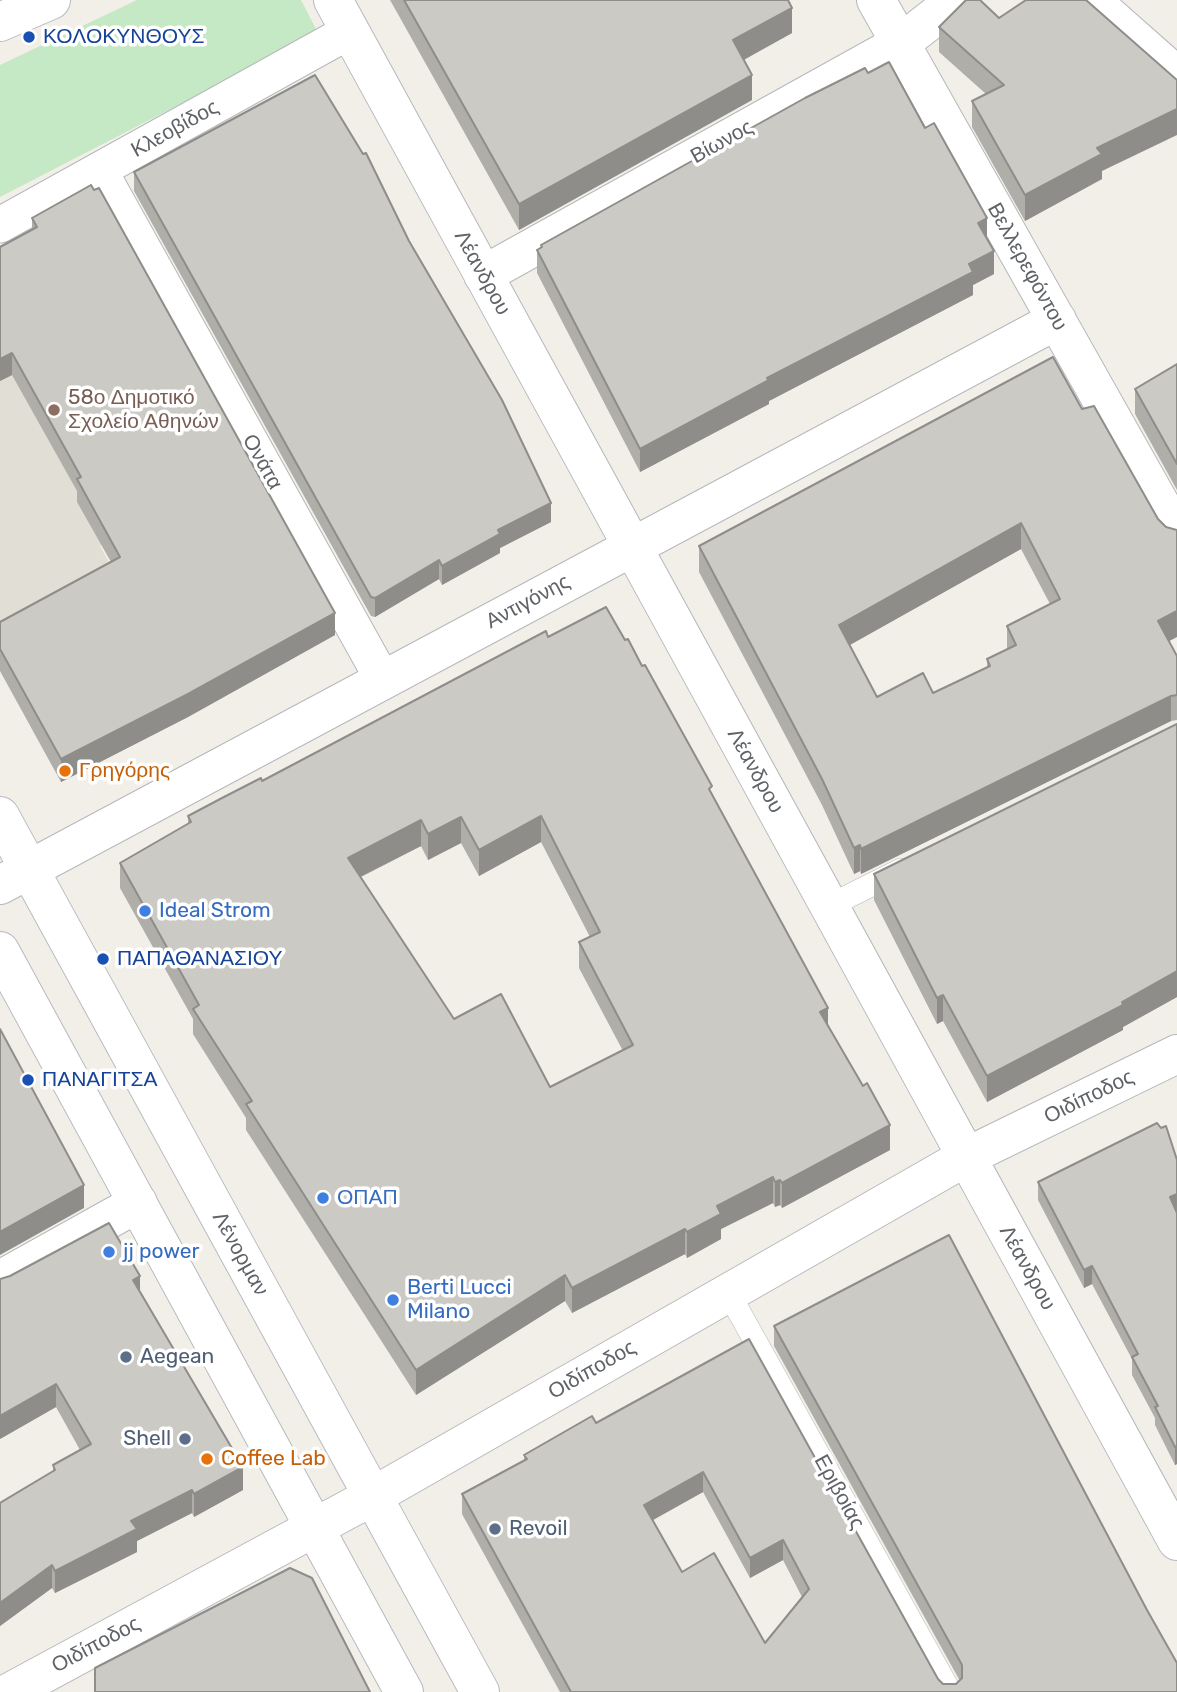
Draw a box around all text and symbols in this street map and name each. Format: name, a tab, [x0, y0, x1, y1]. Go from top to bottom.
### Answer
place label: ΚΟΛΟΚΥΝΘΟΥΣ	[43, 24, 204, 50]
marker: ΚΟΛΟΚΥΝΘΟΥΣ	[21, 29, 37, 45]
street label: Κλεοβίδος	[127, 95, 223, 163]
street label: Βίωνος	[686, 115, 758, 169]
street label: Βελλερεφόντου	[982, 199, 1072, 335]
street label: Λέανδρου	[448, 226, 516, 320]
place label: 58ο Δημοτικό Σχολείο Αθηνών	[68, 385, 219, 435]
marker: 58ο Δημοτικό Σχολείο Αθηνών	[46, 402, 62, 418]
street label: Ονάτα	[237, 430, 287, 494]
street label: Αντιγόνης	[482, 569, 574, 635]
street label: Λέανδρου	[721, 724, 789, 818]
place label: Γρηγόρης	[79, 758, 170, 784]
marker: Γρηγόρης	[57, 763, 73, 779]
place label: Ideal Strom	[159, 898, 271, 924]
marker: Ideal Strom	[137, 903, 153, 919]
place label: ΠΑΠΑΘΑΝΑΣΙΟΥ	[117, 946, 283, 972]
marker: ΠΑΠΑΘΑΝΑΣΙΟΥ	[95, 951, 111, 967]
street label: Οιδίποδος	[1040, 1064, 1138, 1130]
place label: ΠΑΝΑΓΙΤΣΑ	[42, 1067, 158, 1093]
marker: ΠΑΝΑΓΙΤΣΑ	[20, 1072, 36, 1088]
place label: ΟΠΑΠ	[337, 1185, 398, 1211]
marker: ΟΠΑΠ	[315, 1190, 331, 1206]
street label: Λένορμαν	[207, 1208, 273, 1300]
street label: Λέανδρου	[993, 1221, 1061, 1315]
place label: jj power	[123, 1239, 199, 1265]
marker: jj power	[101, 1244, 117, 1260]
place label: Berti Lucci Milano	[407, 1275, 512, 1325]
marker: Berti Lucci Milano	[385, 1292, 401, 1308]
street label: Οιδίποδος	[544, 1335, 640, 1405]
place label: Aegean	[140, 1344, 214, 1370]
marker: Aegean	[118, 1349, 134, 1365]
place label: Shell	[123, 1426, 171, 1452]
marker: Shell	[177, 1431, 193, 1447]
place label: Coffee Lab	[221, 1446, 326, 1472]
street label: Εριβοίας	[808, 1450, 870, 1534]
marker: Coffee Lab	[199, 1451, 215, 1467]
place label: Revoil	[509, 1516, 567, 1542]
marker: Revoil	[487, 1521, 503, 1537]
street label: Οιδίποδος	[47, 1611, 145, 1679]

